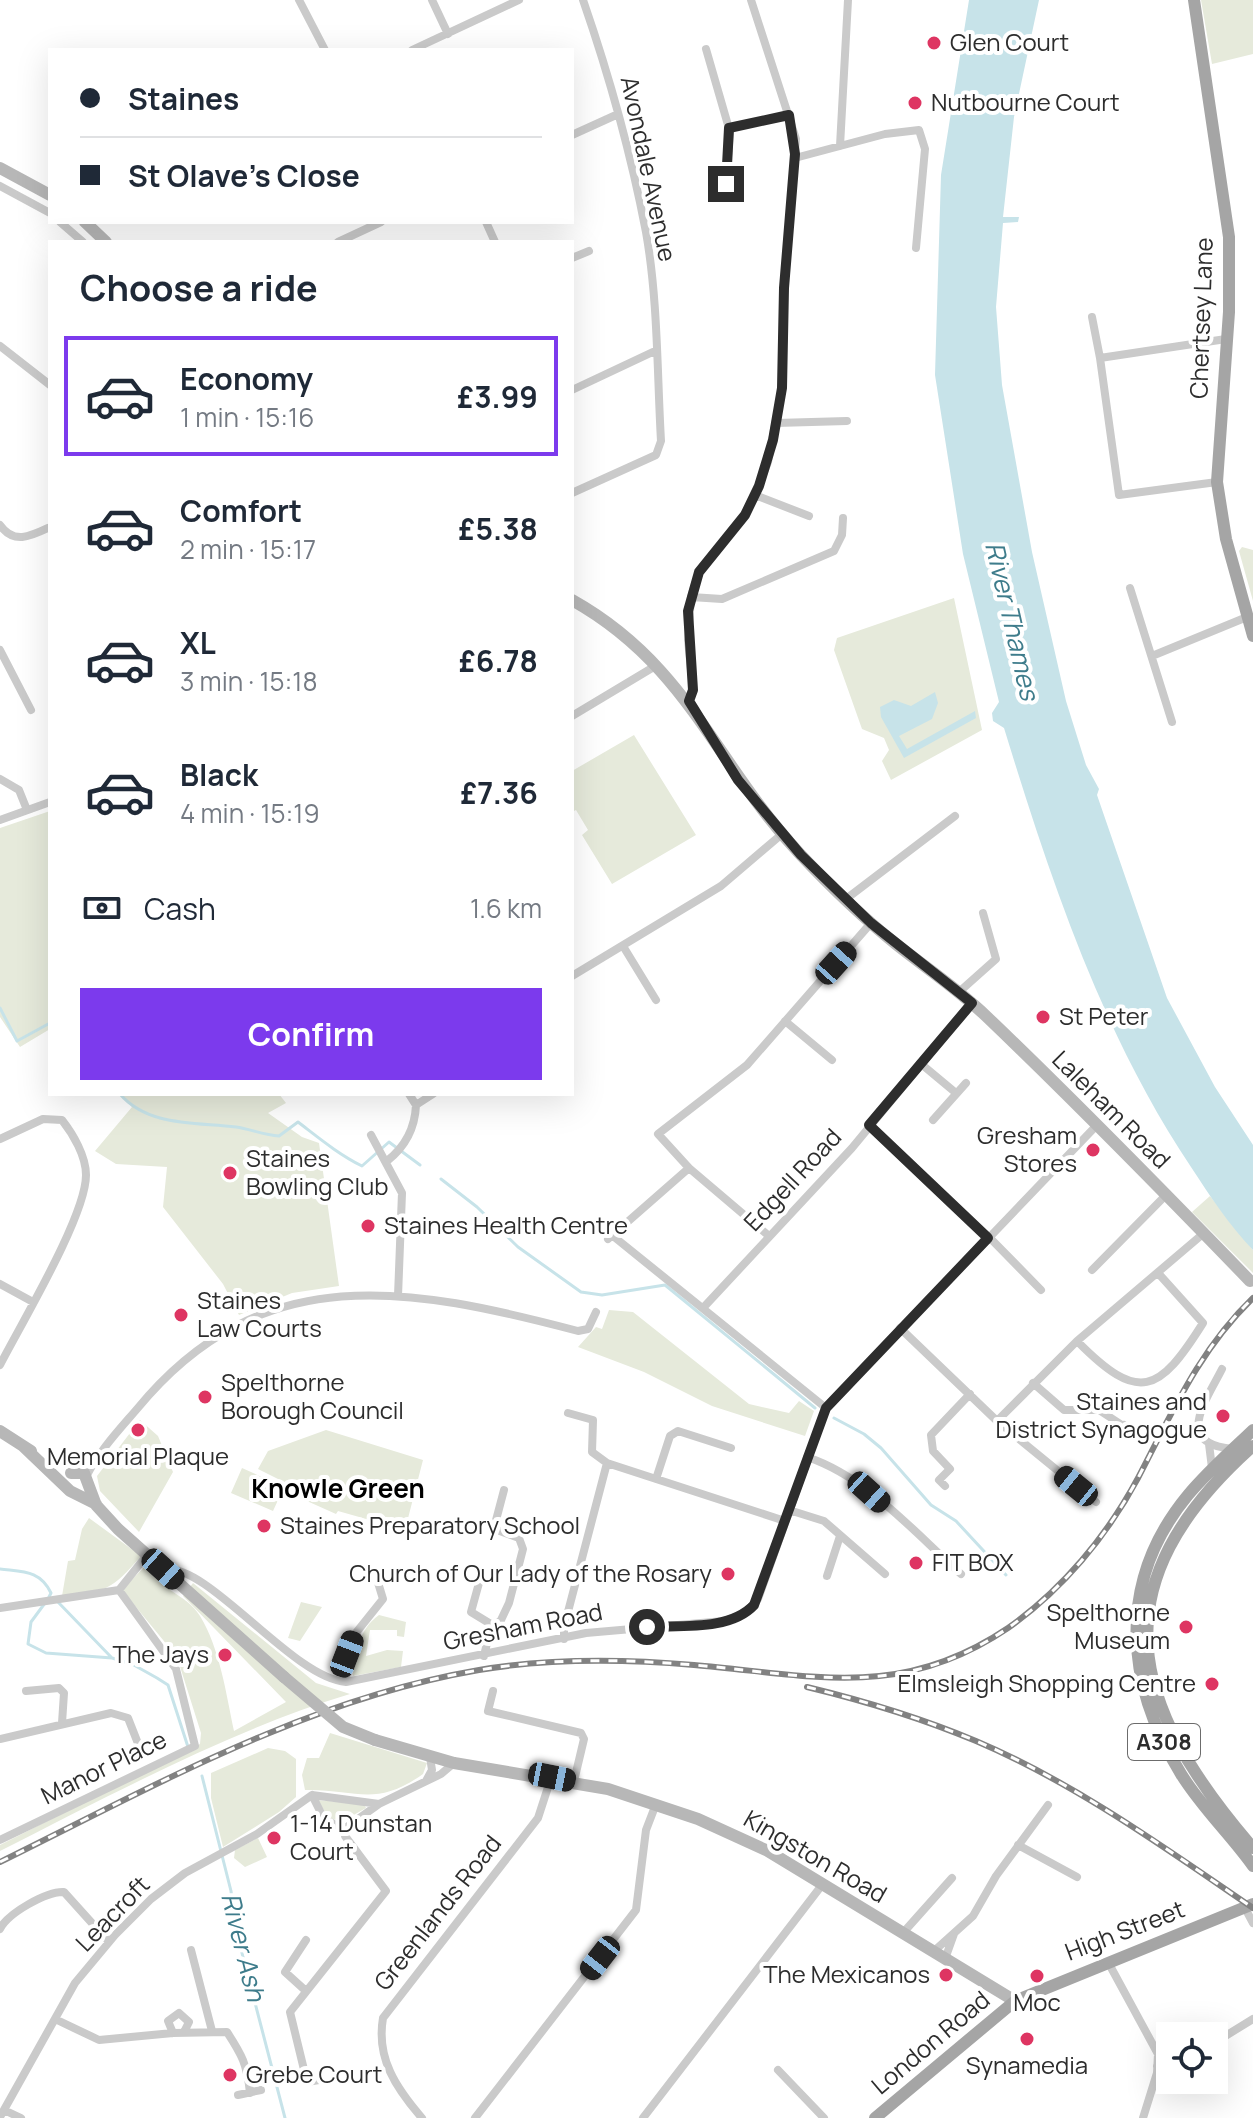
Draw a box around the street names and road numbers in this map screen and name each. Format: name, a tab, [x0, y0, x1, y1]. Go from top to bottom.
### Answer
street label: Avondale Avenue	[614, 73, 685, 264]
street label: Chertsey Lane	[1181, 237, 1220, 399]
street label: Laleham Road	[1046, 1043, 1178, 1175]
street label: Edgell Road	[736, 1121, 848, 1237]
street label: Gresham Road	[440, 1594, 605, 1657]
street label: Manor Place	[35, 1722, 172, 1811]
road number: A308	[1128, 1724, 1200, 1760]
street label: Kingston Road	[738, 1801, 893, 1910]
street label: Greenlands Road	[366, 1827, 508, 1997]
street label: Leacroft	[68, 1868, 156, 1958]
street label: High Street	[1060, 1892, 1189, 1968]
street label: London Road	[864, 1983, 996, 2101]

